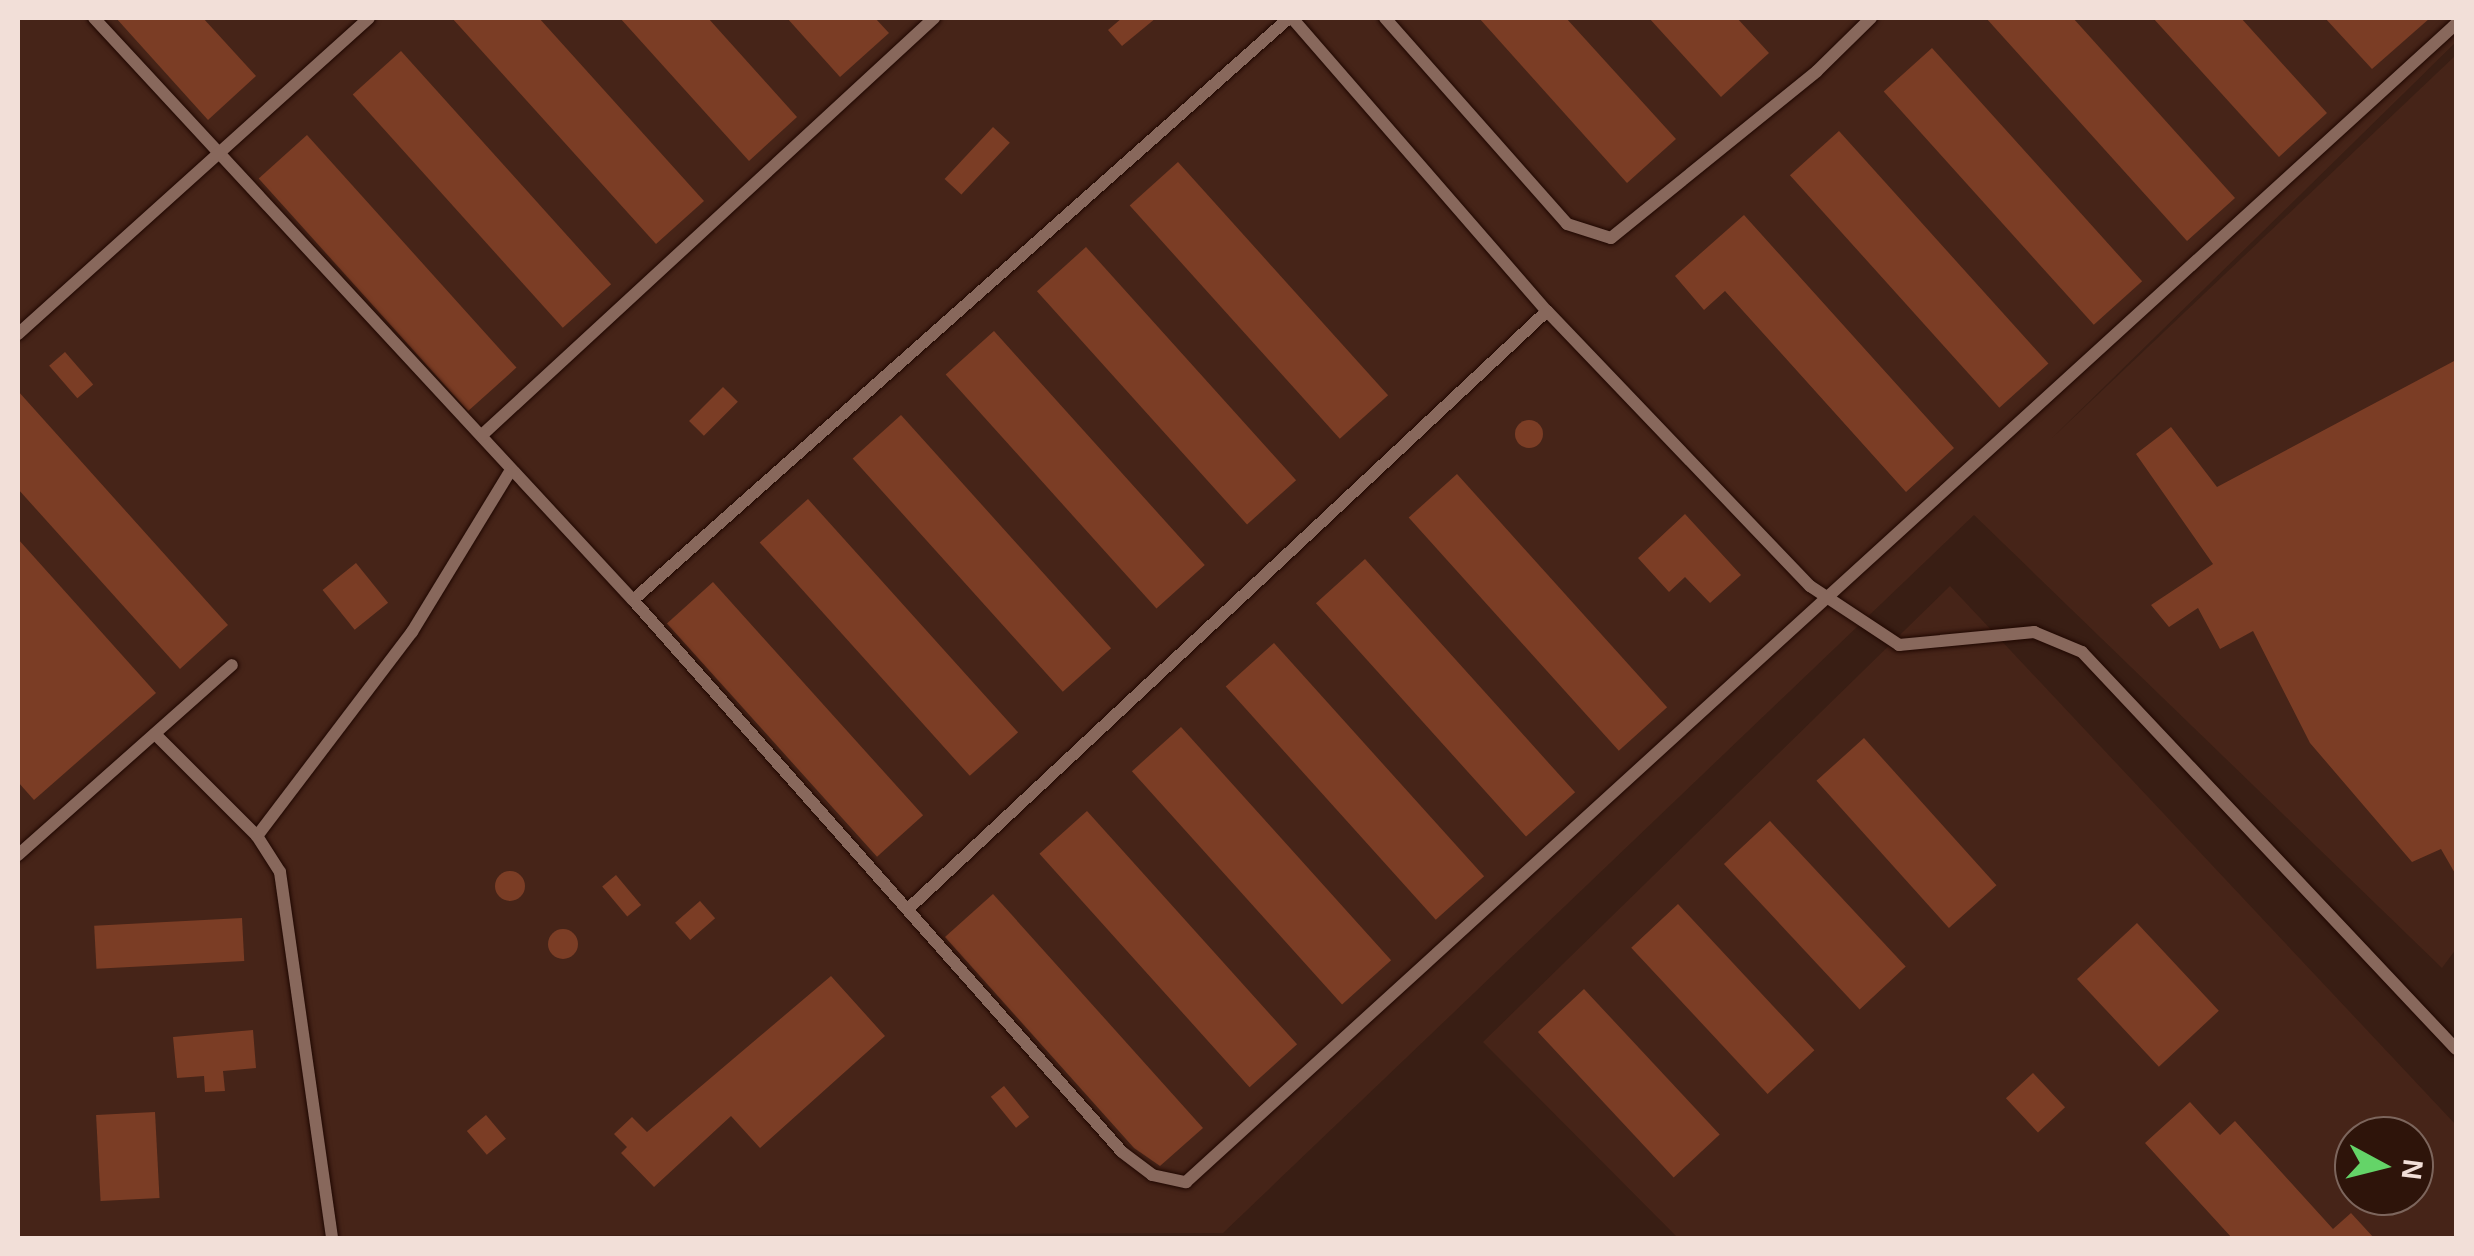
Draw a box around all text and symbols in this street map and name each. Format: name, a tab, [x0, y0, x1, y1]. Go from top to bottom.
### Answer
north arrow	[2334, 1116, 2434, 1216]
text: N	[2396, 1158, 2429, 1181]

